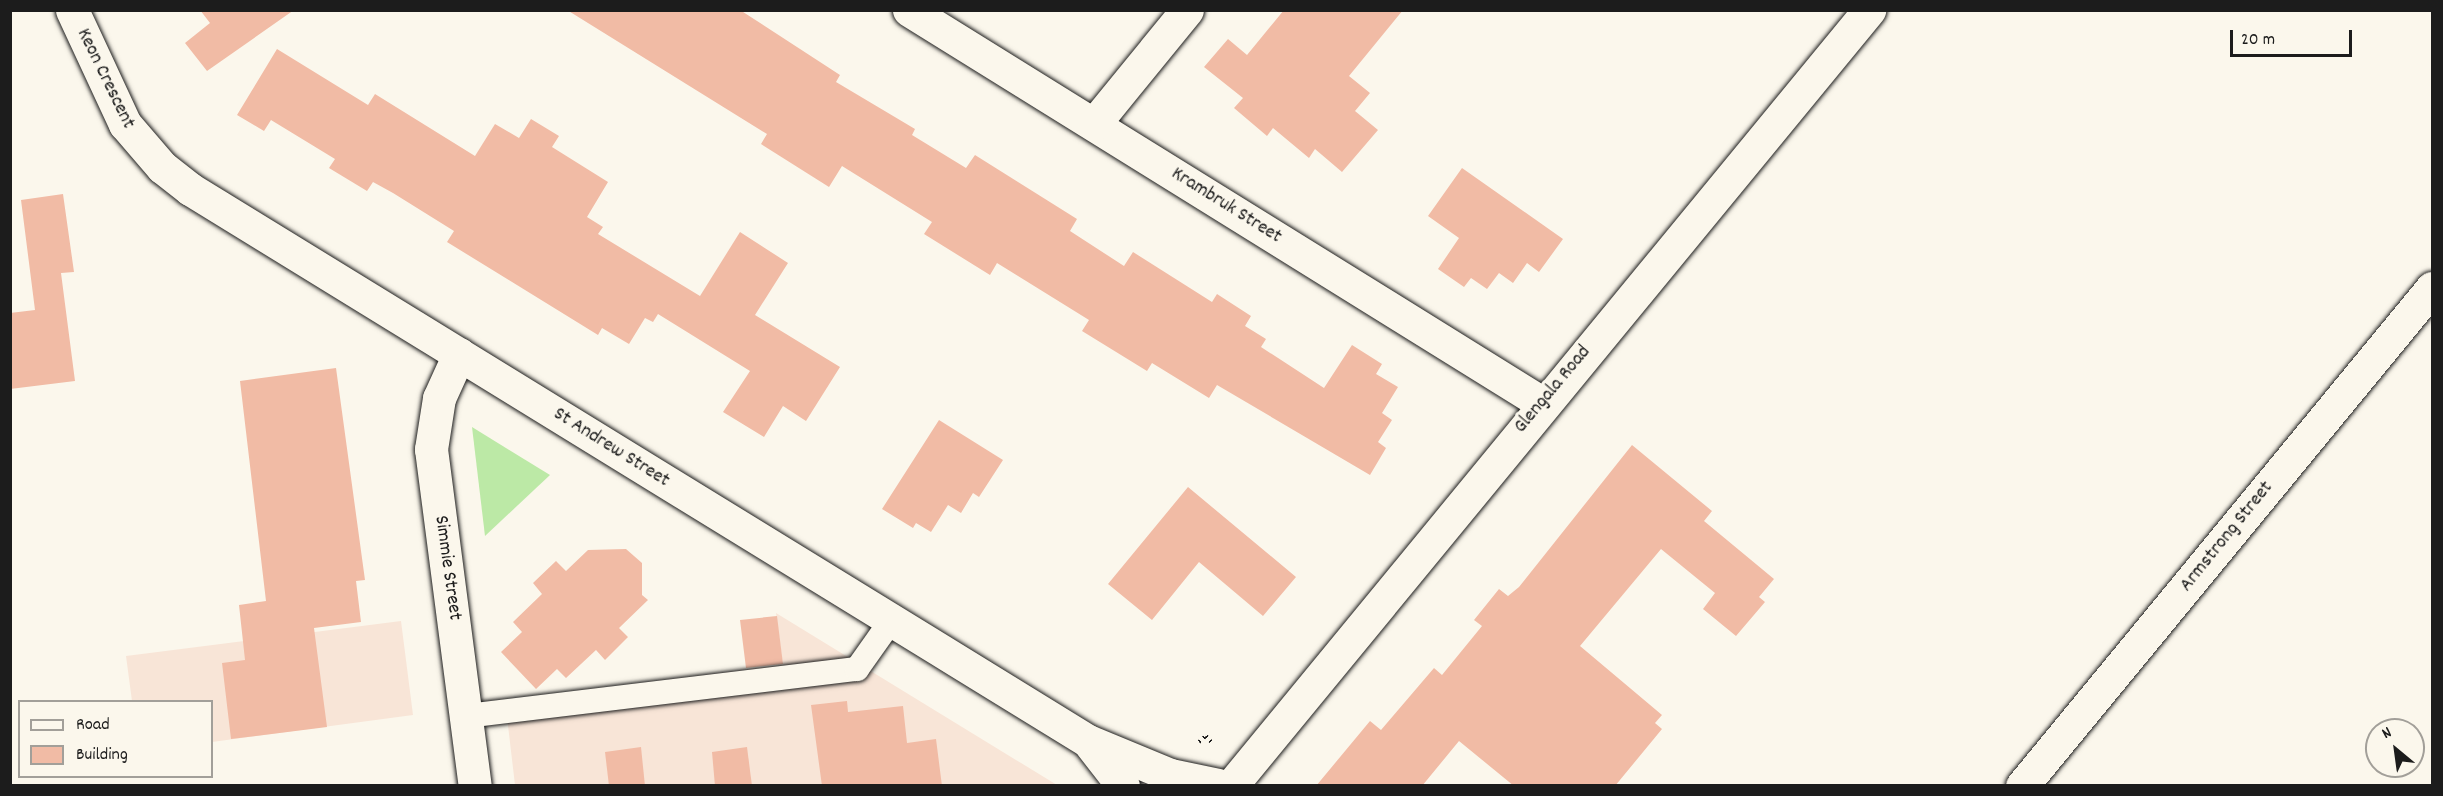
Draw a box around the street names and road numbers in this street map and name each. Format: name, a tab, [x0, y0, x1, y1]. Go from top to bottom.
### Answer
street label: Keon Crescent	[70, 25, 140, 133]
street label: Krambruk Street	[1166, 162, 1286, 250]
street label: Glengala Road	[1509, 341, 1597, 439]
street label: St Andrew Street	[548, 403, 674, 493]
street label: Armstrong Street	[2175, 477, 2279, 597]
street label: Simmie Street	[428, 514, 466, 622]

